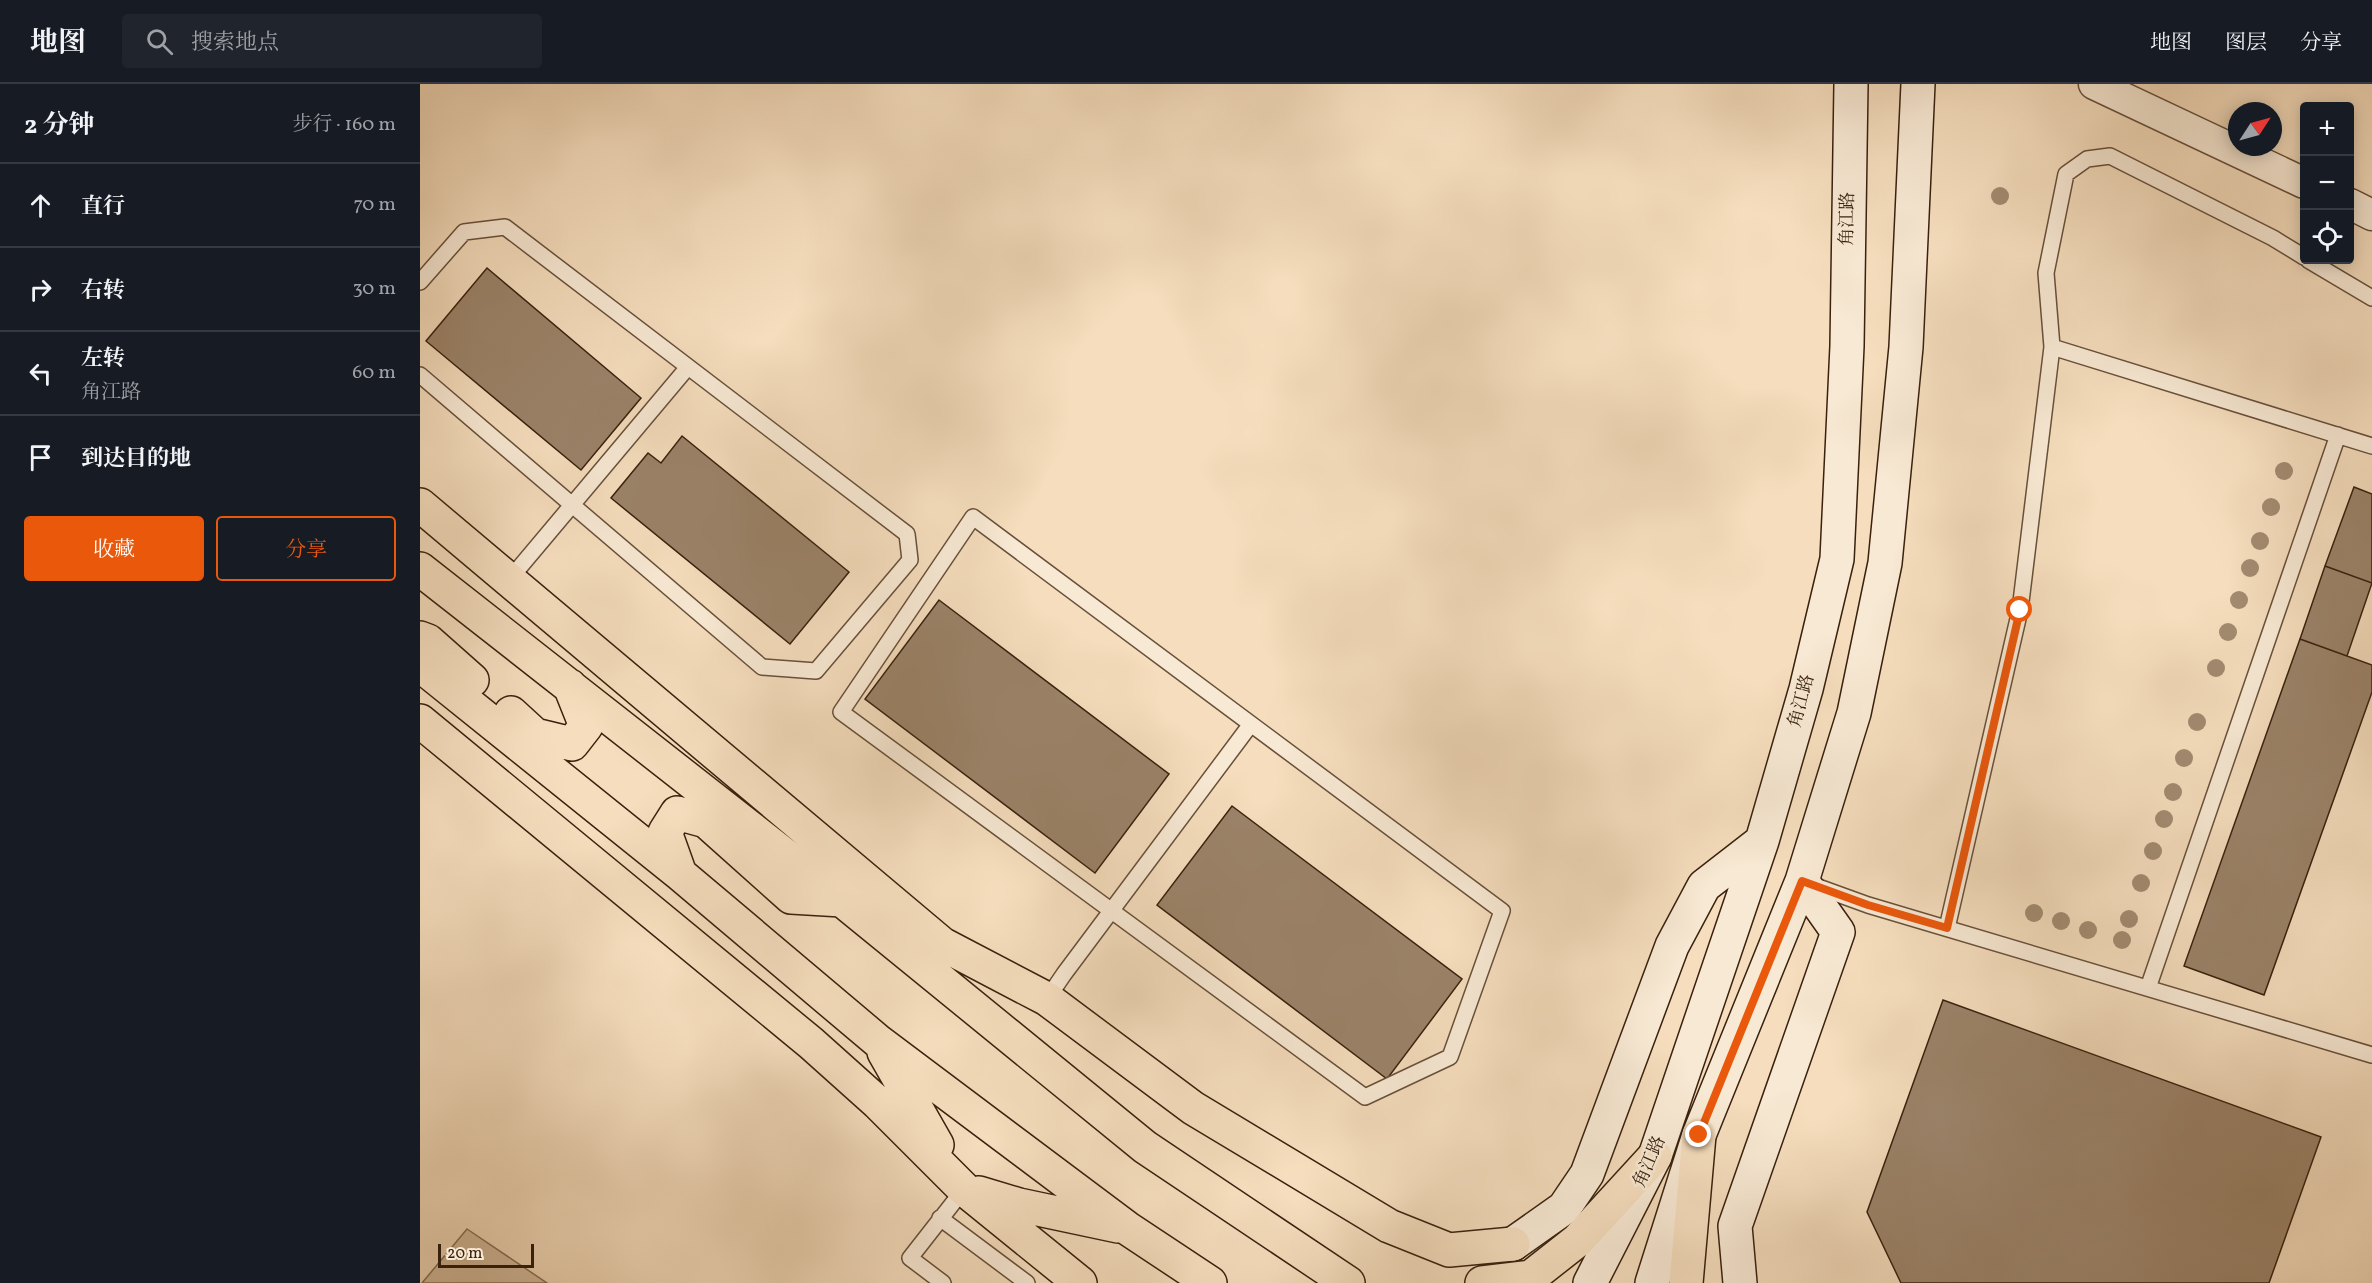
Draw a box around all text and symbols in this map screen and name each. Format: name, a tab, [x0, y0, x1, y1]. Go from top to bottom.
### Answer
search box	[122, 14, 542, 68]
text: 地图	[30, 24, 86, 63]
icon: search	[143, 25, 176, 58]
text: 搜索地点	[191, 28, 279, 59]
text: 地图	[2150, 29, 2192, 58]
text: 图层	[2225, 29, 2267, 58]
text: 分享	[2300, 29, 2342, 58]
north arrow	[2228, 102, 2282, 156]
map controls	[2300, 102, 2354, 264]
button: +	[2300, 102, 2354, 156]
text: 2 分钟	[24, 108, 95, 144]
text: 步行 · 160 m	[292, 111, 396, 139]
button: −	[2300, 156, 2354, 210]
icon: ahead	[24, 189, 57, 222]
text: 70 m	[353, 191, 396, 219]
text: 直行	[81, 192, 125, 223]
street label: 角江路	[1835, 192, 1861, 246]
button: locate	[2300, 210, 2354, 264]
icon: right	[24, 273, 57, 306]
text: 30 m	[352, 275, 396, 303]
text: 右转	[81, 276, 125, 307]
text: 左转	[81, 344, 125, 375]
icon: left	[24, 357, 57, 390]
text: 60 m	[352, 359, 396, 387]
text: 角江路	[81, 379, 141, 407]
icon: arrive	[24, 441, 57, 474]
text: 到达目的地	[81, 444, 191, 475]
button: 收藏	[24, 516, 204, 581]
button: 分享	[216, 516, 396, 581]
route start	[2006, 596, 2032, 622]
street label: 角江路	[1783, 672, 1821, 730]
route end	[1685, 1121, 1711, 1147]
street label: 角江路	[1628, 1132, 1672, 1192]
scale bar	[438, 1241, 534, 1268]
text: 20 m	[447, 1243, 482, 1265]

